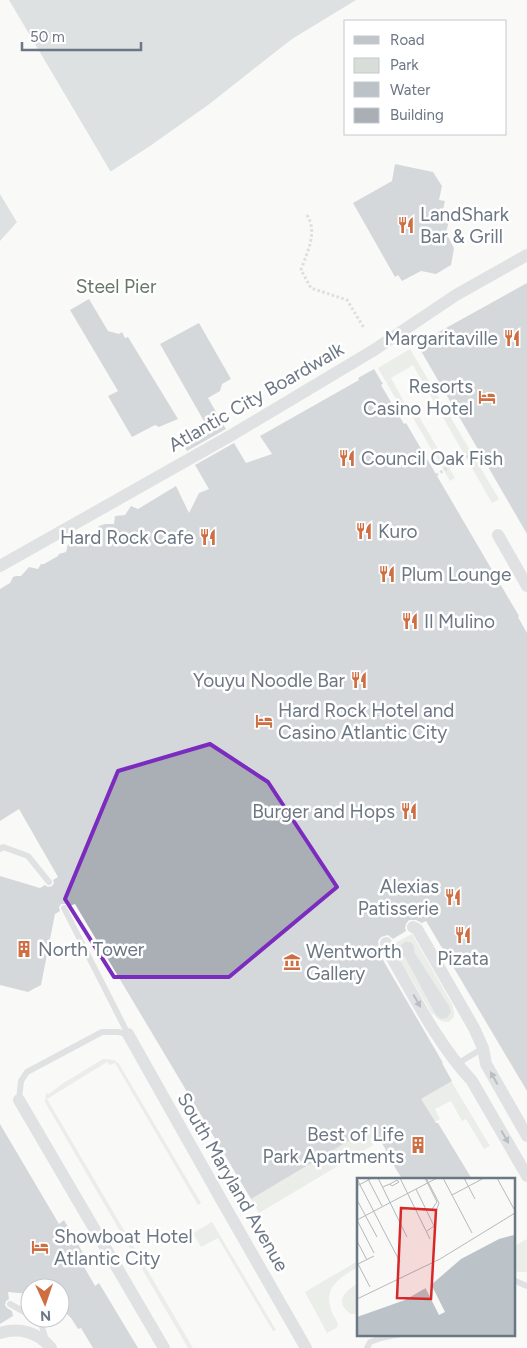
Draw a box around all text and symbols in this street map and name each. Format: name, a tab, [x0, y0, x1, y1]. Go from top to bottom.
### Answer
scale bar	[22, 20, 141, 52]
legend	[344, 20, 507, 135]
text: 50 m	[30, 28, 65, 46]
text: Road	[390, 31, 425, 49]
text: Park	[390, 56, 419, 74]
text: Water	[390, 81, 430, 99]
text: Building	[390, 106, 444, 124]
place label: LandShark Bar & Grill	[420, 203, 510, 248]
restaurant icon: LandShark Bar & Grill	[396, 215, 416, 235]
park label: Steel Pier	[76, 275, 157, 298]
place label: Margaritaville	[384, 327, 498, 350]
restaurant icon: Margaritaville	[502, 328, 522, 348]
street label: Atlantic City Boardwalk	[164, 337, 348, 457]
place label: Resorts Casino Hotel	[363, 375, 473, 420]
hotel icon: Resorts Casino Hotel	[477, 387, 497, 407]
place label: Council Oak Fish	[361, 447, 503, 470]
restaurant icon: Council Oak Fish	[337, 448, 357, 468]
place label: Kuro	[378, 520, 418, 543]
restaurant icon: Kuro	[354, 521, 374, 541]
place label: Hard Rock Cafe	[60, 526, 194, 549]
restaurant icon: Hard Rock Cafe	[198, 527, 218, 547]
place label: Plum Lounge	[401, 563, 511, 586]
restaurant icon: Plum Lounge	[377, 564, 397, 584]
place label: Il Mulino	[424, 610, 495, 633]
restaurant icon: Il Mulino	[400, 611, 420, 631]
place label: Youyu Noodle Bar	[193, 669, 346, 692]
restaurant icon: Youyu Noodle Bar	[349, 670, 369, 690]
place label: Hard Rock Hotel and Casino Atlantic City	[278, 699, 454, 744]
hotel icon: Hard Rock Hotel and Casino Atlantic City	[254, 711, 274, 731]
place label: Burger and Hops	[252, 800, 395, 823]
restaurant icon: Burger and Hops	[399, 801, 419, 821]
place label: Alexias Patisserie	[358, 875, 439, 920]
restaurant icon: Alexias Patisserie	[443, 887, 463, 907]
restaurant icon: Pizata	[453, 925, 473, 945]
place label: North Tower	[38, 938, 145, 961]
building icon: North Tower	[14, 939, 34, 959]
place label: Wentworth Gallery	[306, 940, 402, 985]
place label: Pizata	[437, 947, 489, 970]
museum icon: Wentworth Gallery	[282, 952, 302, 972]
one-way arrow	[412, 994, 421, 1008]
one-way arrow	[490, 1071, 498, 1086]
street label: South Maryland Avenue	[172, 1089, 294, 1275]
place label: Best of Life Park Apartments	[263, 1123, 404, 1168]
one-way arrow	[500, 1131, 509, 1144]
building icon: Best of Life Park Apartments	[408, 1135, 428, 1155]
inset map	[357, 1178, 514, 1336]
place label: Showboat Hotel Atlantic City	[54, 1225, 193, 1270]
hotel icon: Showboat Hotel Atlantic City	[30, 1237, 50, 1257]
north arrow	[20, 1278, 70, 1328]
text: N	[40, 1307, 52, 1324]

